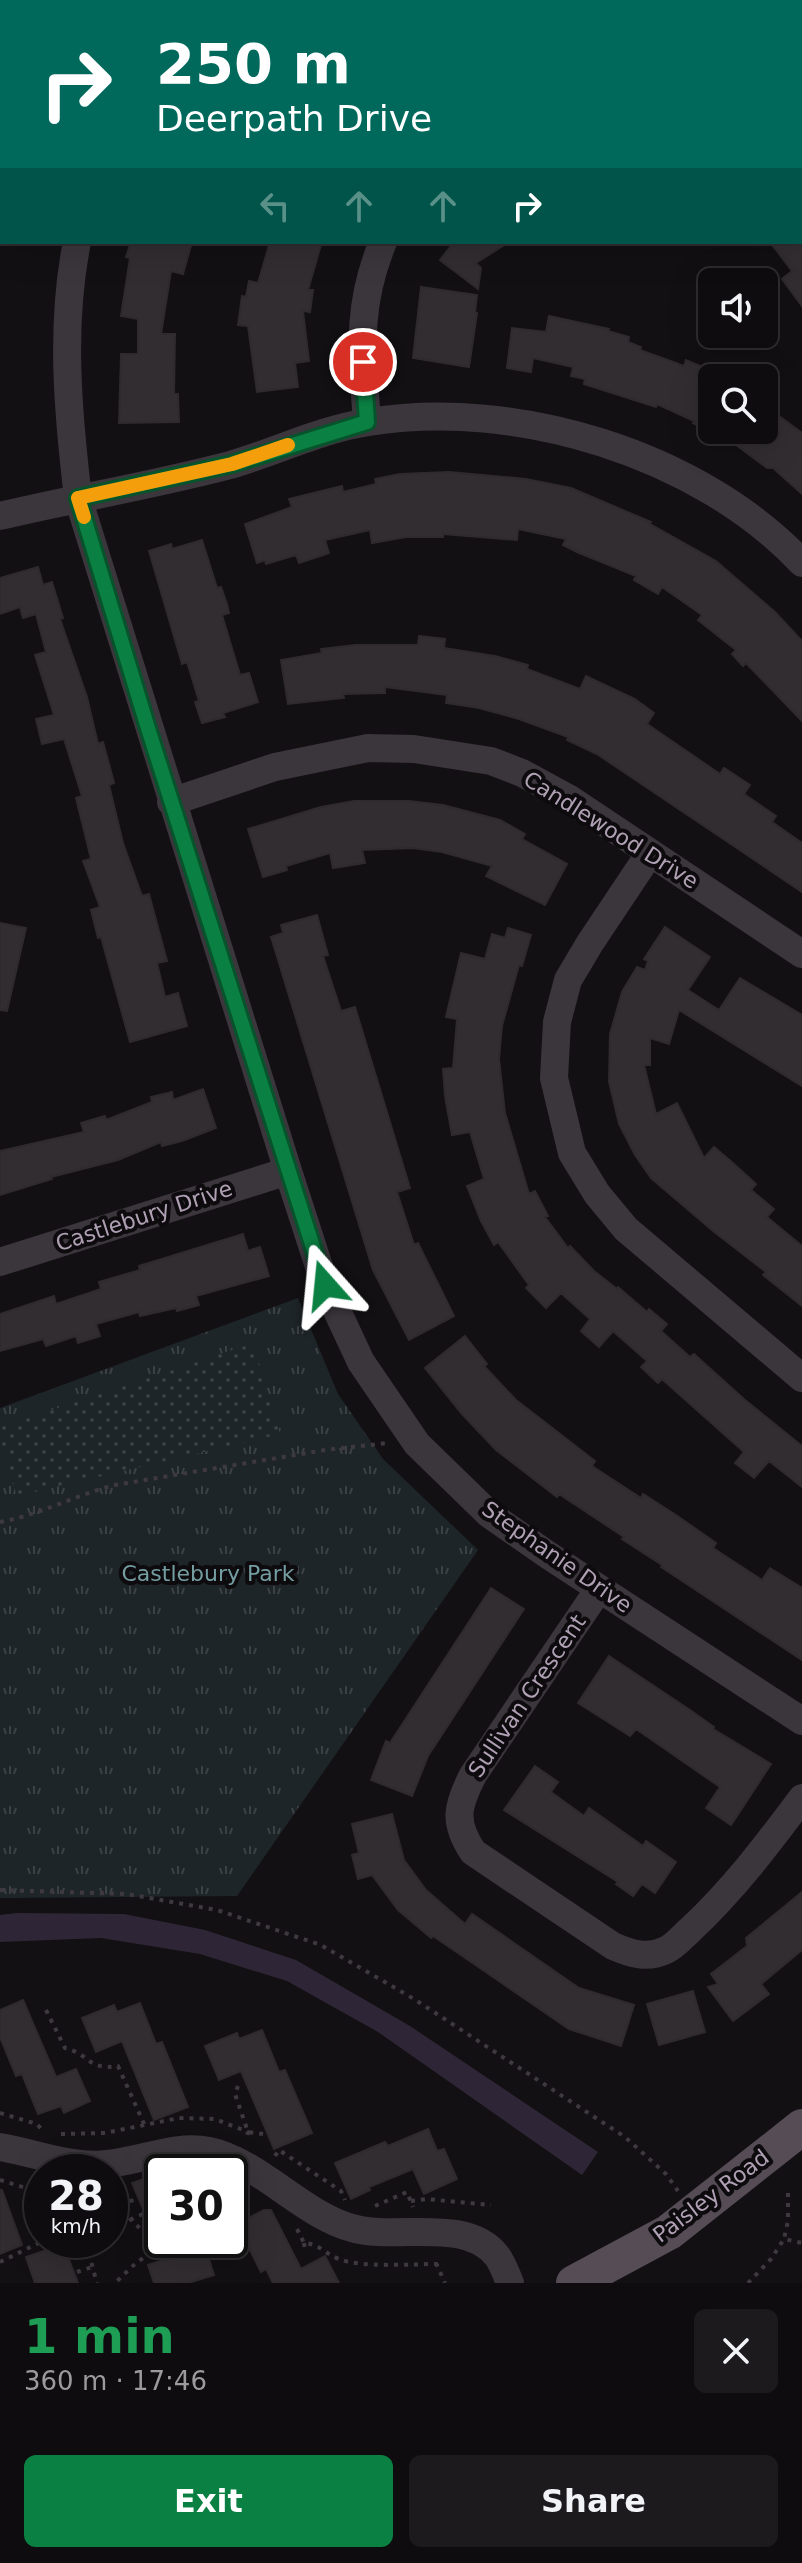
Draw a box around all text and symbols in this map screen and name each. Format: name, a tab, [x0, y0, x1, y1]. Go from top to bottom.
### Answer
text: 250 m	[156, 31, 351, 96]
icon: right	[24, 32, 128, 136]
text: Deerpath Drive	[156, 98, 432, 139]
icon: left	[253, 184, 297, 228]
icon: ahead	[337, 184, 381, 228]
icon: ahead	[421, 184, 465, 228]
icon: right	[505, 184, 549, 228]
map controls	[698, 268, 778, 444]
button: sound	[698, 268, 778, 348]
pin	[329, 328, 397, 396]
icon: arrive	[341, 340, 385, 384]
button: search	[698, 364, 778, 444]
street label: Candlewood Drive	[519, 766, 703, 894]
street label: Castlebury Drive	[53, 1176, 235, 1256]
position arrow	[283, 1243, 367, 1327]
street label: Stephanie Drive	[477, 1496, 637, 1618]
park label: Castlebury Park	[121, 1561, 295, 1586]
street label: Sullivan Crescent	[463, 1610, 591, 1782]
street label: Paisley Road	[648, 2144, 774, 2248]
speed limit sign: 30	[144, 2154, 248, 2258]
text: 28	[48, 2173, 104, 2219]
text: km/h	[51, 2214, 101, 2238]
text: 1 min	[24, 2308, 175, 2364]
button: close	[694, 2309, 778, 2393]
text: 360 m · 17:46	[24, 2366, 207, 2396]
button: Exit	[24, 2455, 393, 2547]
button: Share	[409, 2455, 778, 2547]

